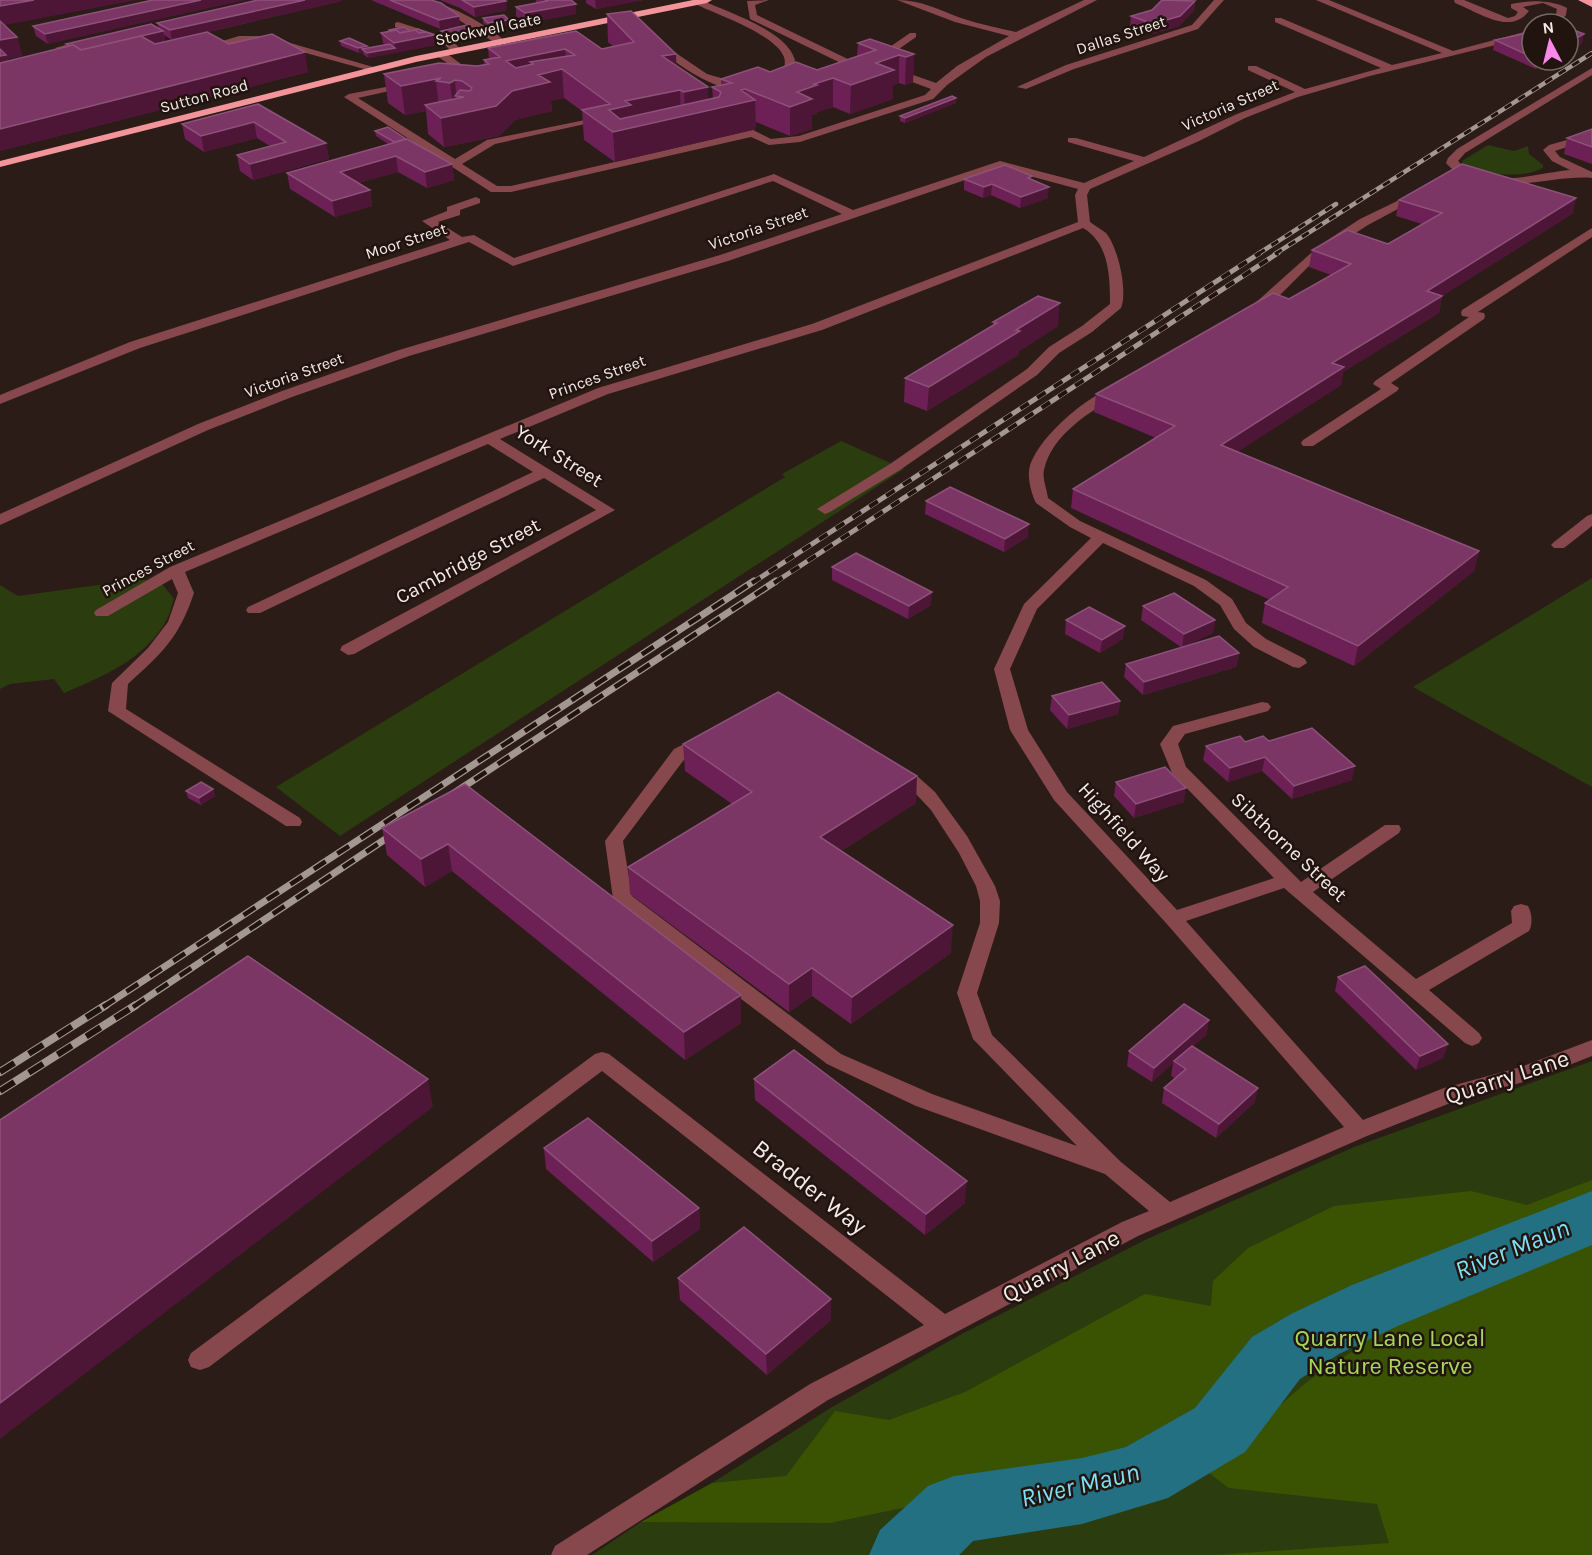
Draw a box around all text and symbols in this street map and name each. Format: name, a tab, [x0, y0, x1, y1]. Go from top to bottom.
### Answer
street label: Stockwell Gate	[433, 9, 543, 49]
street label: Dallas Street	[1074, 12, 1168, 58]
north arrow	[1520, 12, 1580, 72]
text: N	[1541, 17, 1555, 38]
street label: Sutton Road	[158, 75, 250, 117]
street label: Victoria Street	[1179, 75, 1281, 135]
street label: Victoria Street	[706, 202, 810, 254]
street label: Moor Street	[363, 219, 449, 263]
street label: Victoria Street	[242, 348, 346, 402]
street label: Princes Street	[546, 351, 648, 403]
street label: York Street	[511, 420, 607, 492]
street label: Cambridge Street	[392, 513, 544, 609]
street label: Princes Street	[99, 536, 197, 600]
street label: Highfield Way	[1073, 778, 1175, 886]
street label: Sibthorne Street	[1226, 788, 1352, 907]
street label: Quarry Lane	[1441, 1044, 1573, 1110]
street label: Bradder Way	[747, 1134, 873, 1240]
water label: River Maun	[1450, 1212, 1574, 1286]
street label: Quarry Lane	[998, 1223, 1124, 1309]
park label: Quarry Lane Local Nature Reserve	[1294, 1324, 1486, 1380]
water label: River Maun	[1018, 1456, 1142, 1514]

